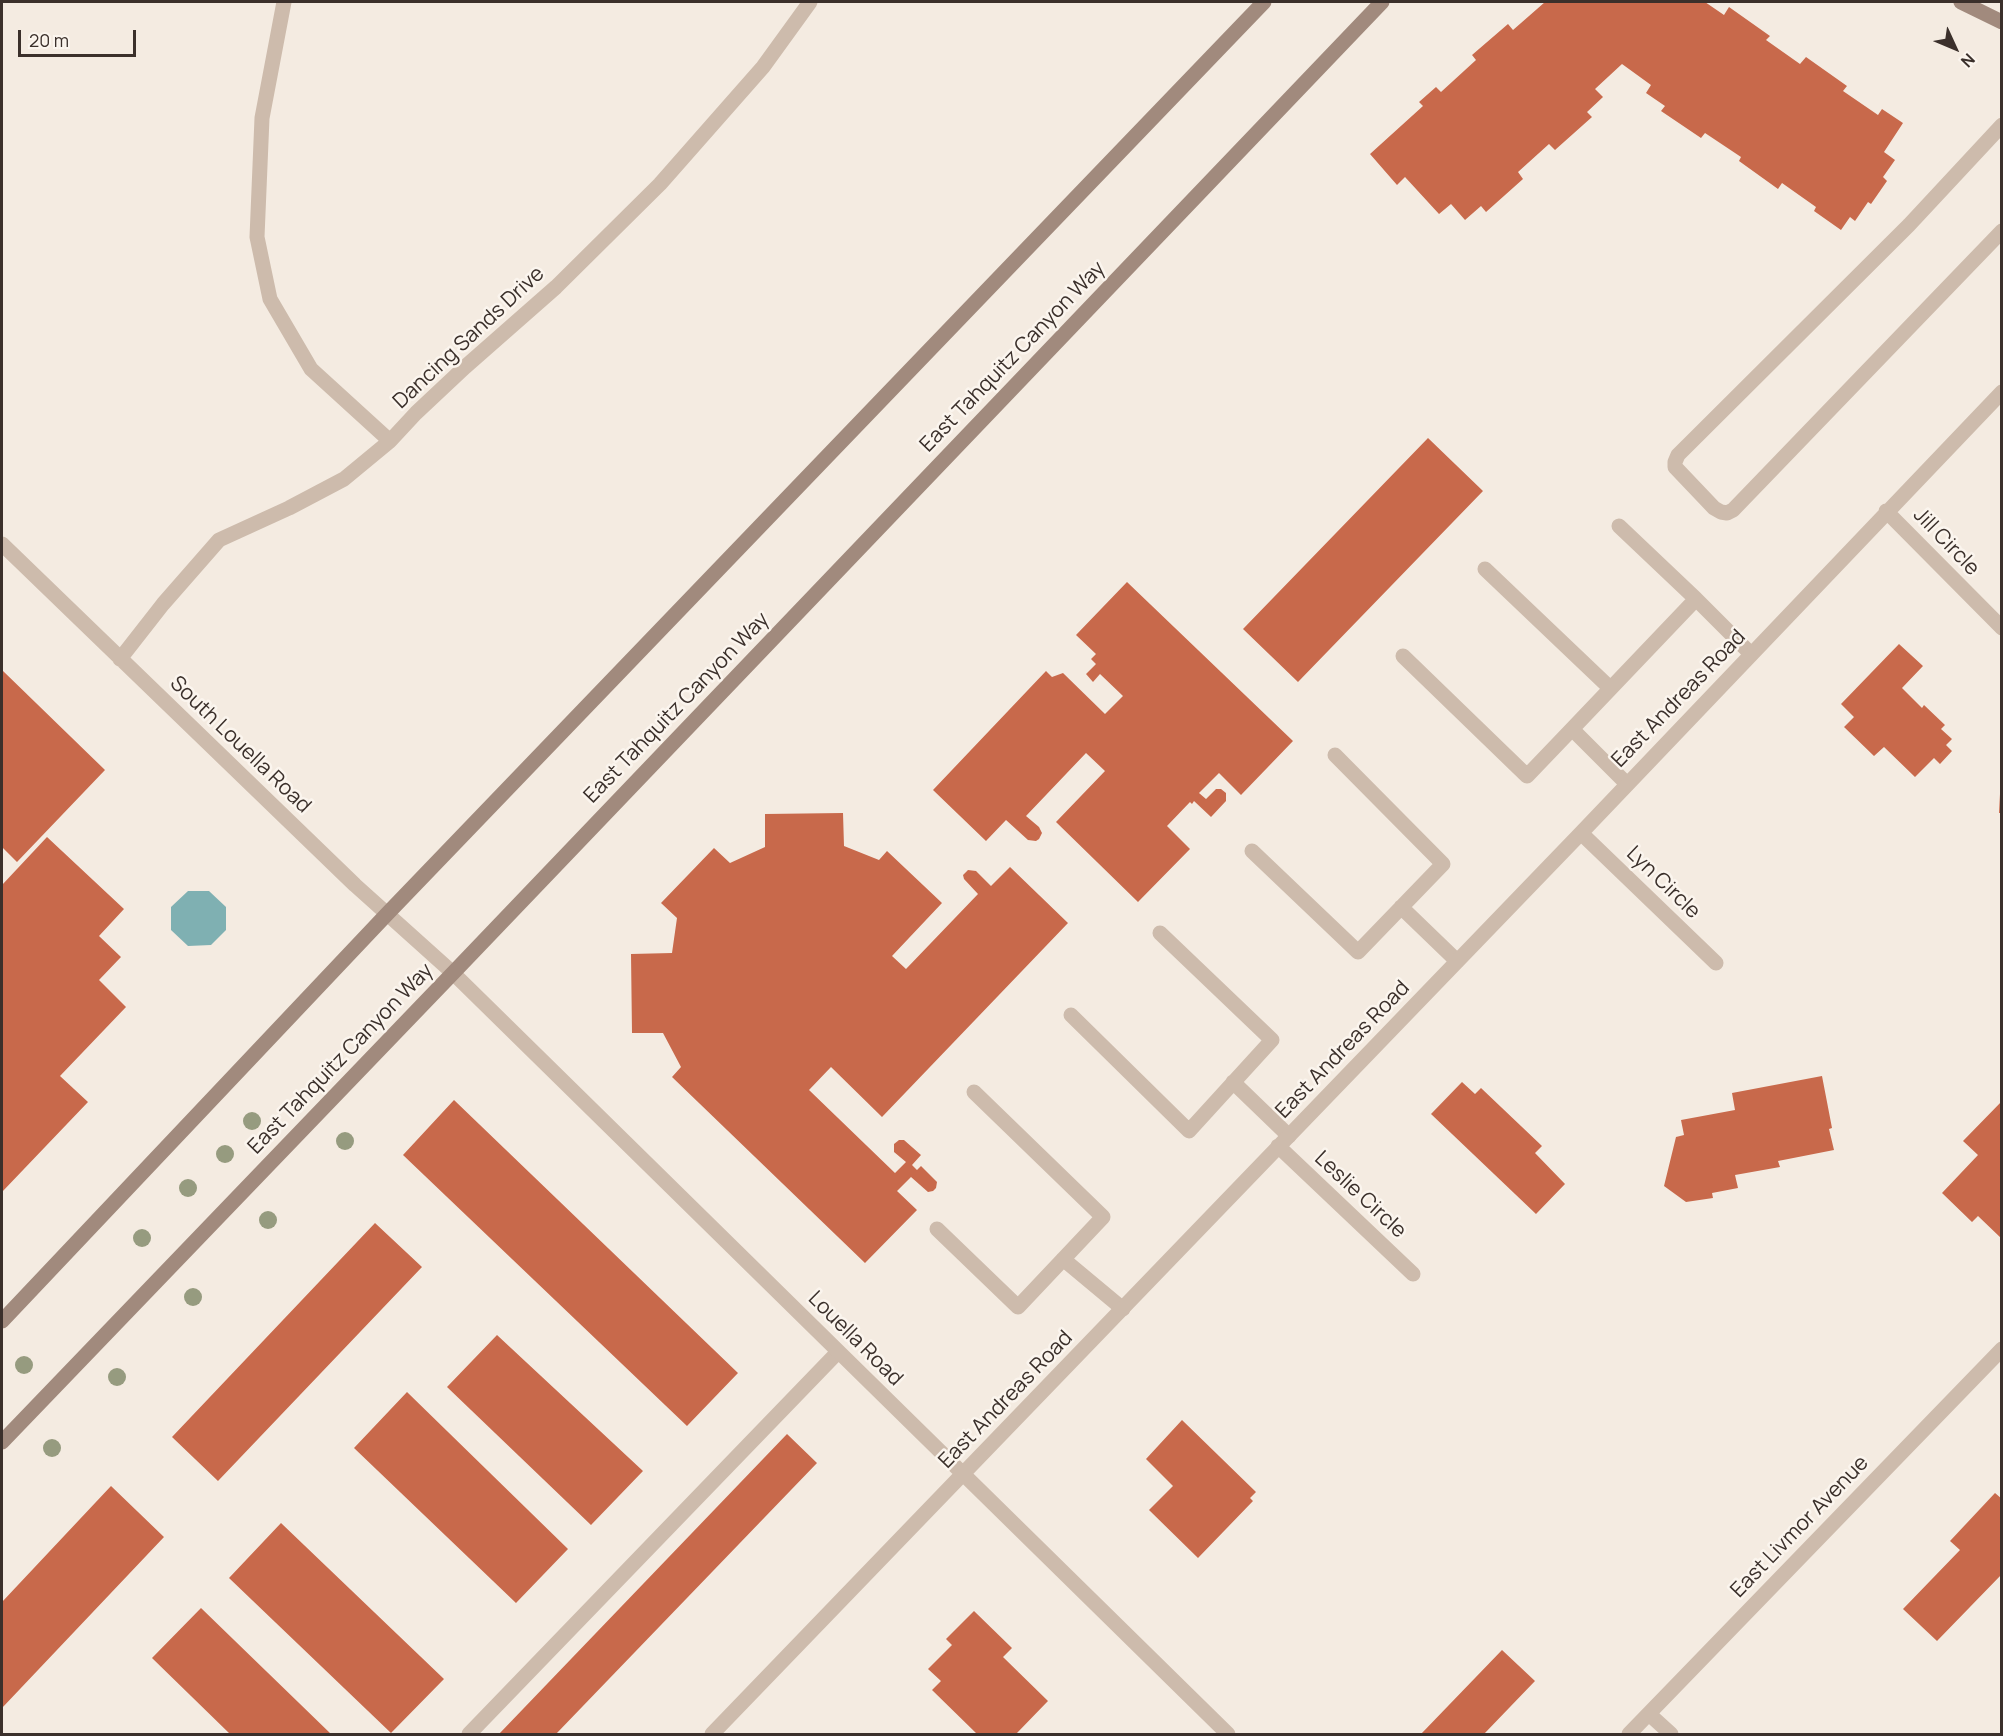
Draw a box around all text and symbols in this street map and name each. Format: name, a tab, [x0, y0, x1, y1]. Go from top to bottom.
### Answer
scale bar	[21, 18, 140, 56]
north arrow	[1925, 18, 1985, 78]
text: 20 m	[29, 28, 69, 52]
text: N	[1956, 49, 1980, 72]
street label: East Tahquitz Canyon Way	[915, 256, 1111, 458]
street label: Dancing Sands Drive	[388, 262, 550, 414]
street label: Jill Circle	[1908, 503, 1984, 581]
street label: East Tahquitz Canyon Way	[579, 607, 775, 809]
street label: East Andreas Road	[1607, 625, 1751, 773]
street label: South Louella Road	[164, 671, 316, 819]
street label: Lyn Circle	[1621, 842, 1705, 924]
street label: East Tahquitz Canyon Way	[243, 958, 439, 1160]
street label: East Andreas Road	[1271, 976, 1415, 1124]
street label: Leslie Circle	[1309, 1146, 1411, 1244]
street label: Louella Road	[802, 1286, 908, 1392]
street label: East Andreas Road	[934, 1326, 1078, 1474]
street label: East Livmor Avenue	[1726, 1451, 1874, 1603]

